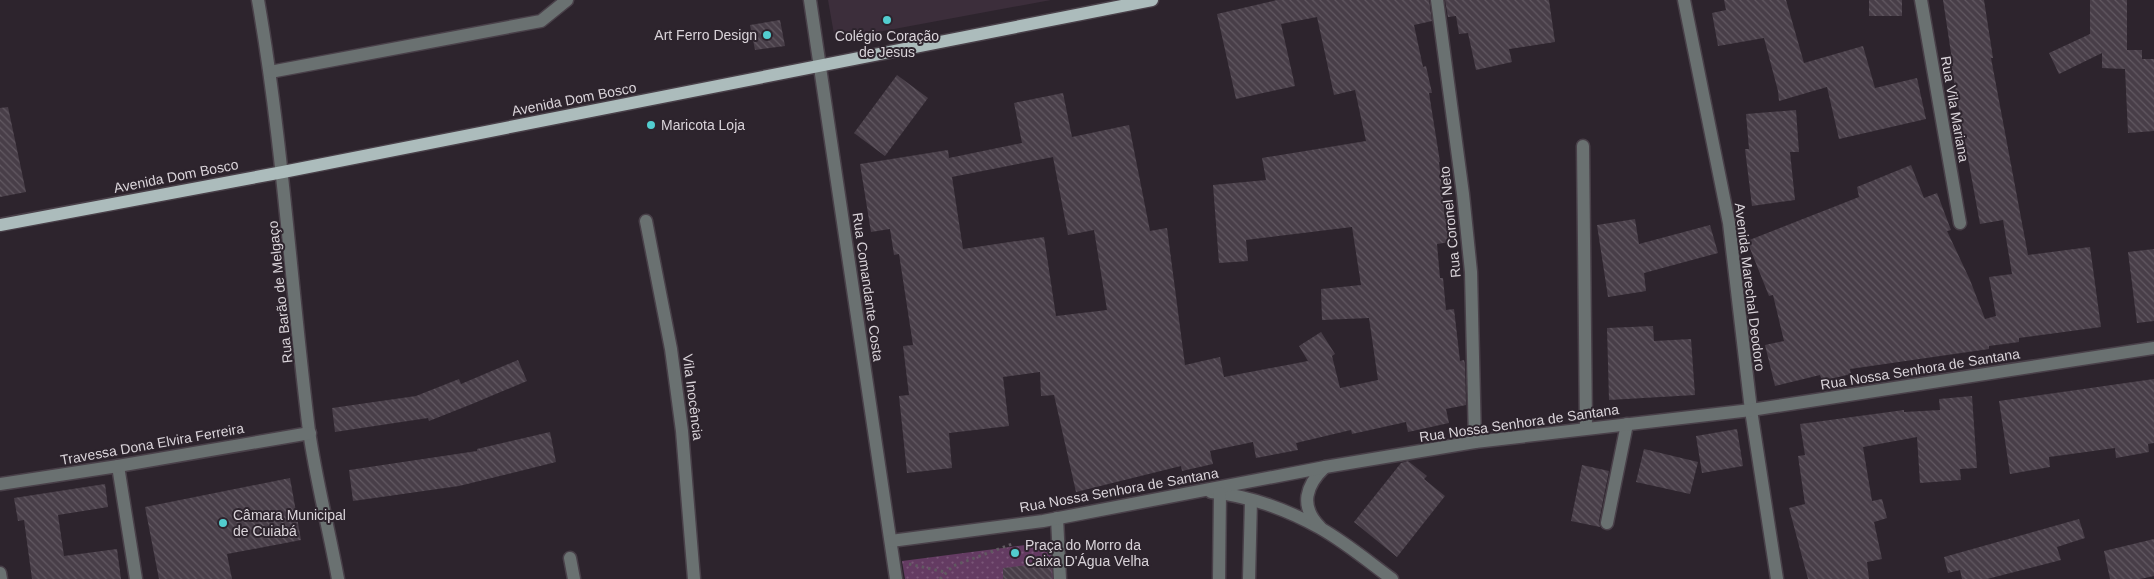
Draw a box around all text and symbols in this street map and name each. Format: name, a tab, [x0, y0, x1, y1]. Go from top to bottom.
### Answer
marker: Colégio Coração de Jesus	[881, 14, 893, 26]
place label: Art Ferro Design	[654, 27, 757, 43]
place label: Colégio Coração de Jesus	[835, 28, 939, 60]
marker: Art Ferro Design	[761, 29, 773, 41]
street label: Rua Vila Mariana	[1938, 55, 1972, 163]
street label: Avenida Dom Bosco	[510, 79, 638, 119]
place label: Maricota Loja	[661, 117, 745, 133]
marker: Maricota Loja	[645, 119, 657, 131]
street label: Avenida Dom Bosco	[112, 156, 240, 196]
street label: Rua Coronel Neto	[1436, 165, 1464, 279]
street label: Avenida Marechal Deodoro	[1732, 202, 1768, 372]
street label: Rua Comandante Costa	[850, 212, 886, 363]
street label: Rua Barão de Melgaço	[265, 220, 295, 364]
street label: Rua Nossa Senhora de Santana	[1819, 345, 2021, 393]
street label: Vila Inocência	[680, 353, 706, 441]
street label: Rua Nossa Senhora de Santana	[1418, 401, 1620, 445]
street label: Travessa Dona Elvira Ferreira	[59, 420, 245, 468]
street label: Rua Nossa Senhora de Santana	[1018, 465, 1220, 515]
place label: Câmara Municipal de Cuiabá	[233, 507, 346, 539]
marker: Câmara Municipal de Cuiabá	[217, 517, 229, 529]
place label: Praça do Morro da Caixa D'Água Velha	[1025, 537, 1149, 569]
marker: Praça do Morro da Caixa D'Água Velha	[1009, 547, 1021, 559]

